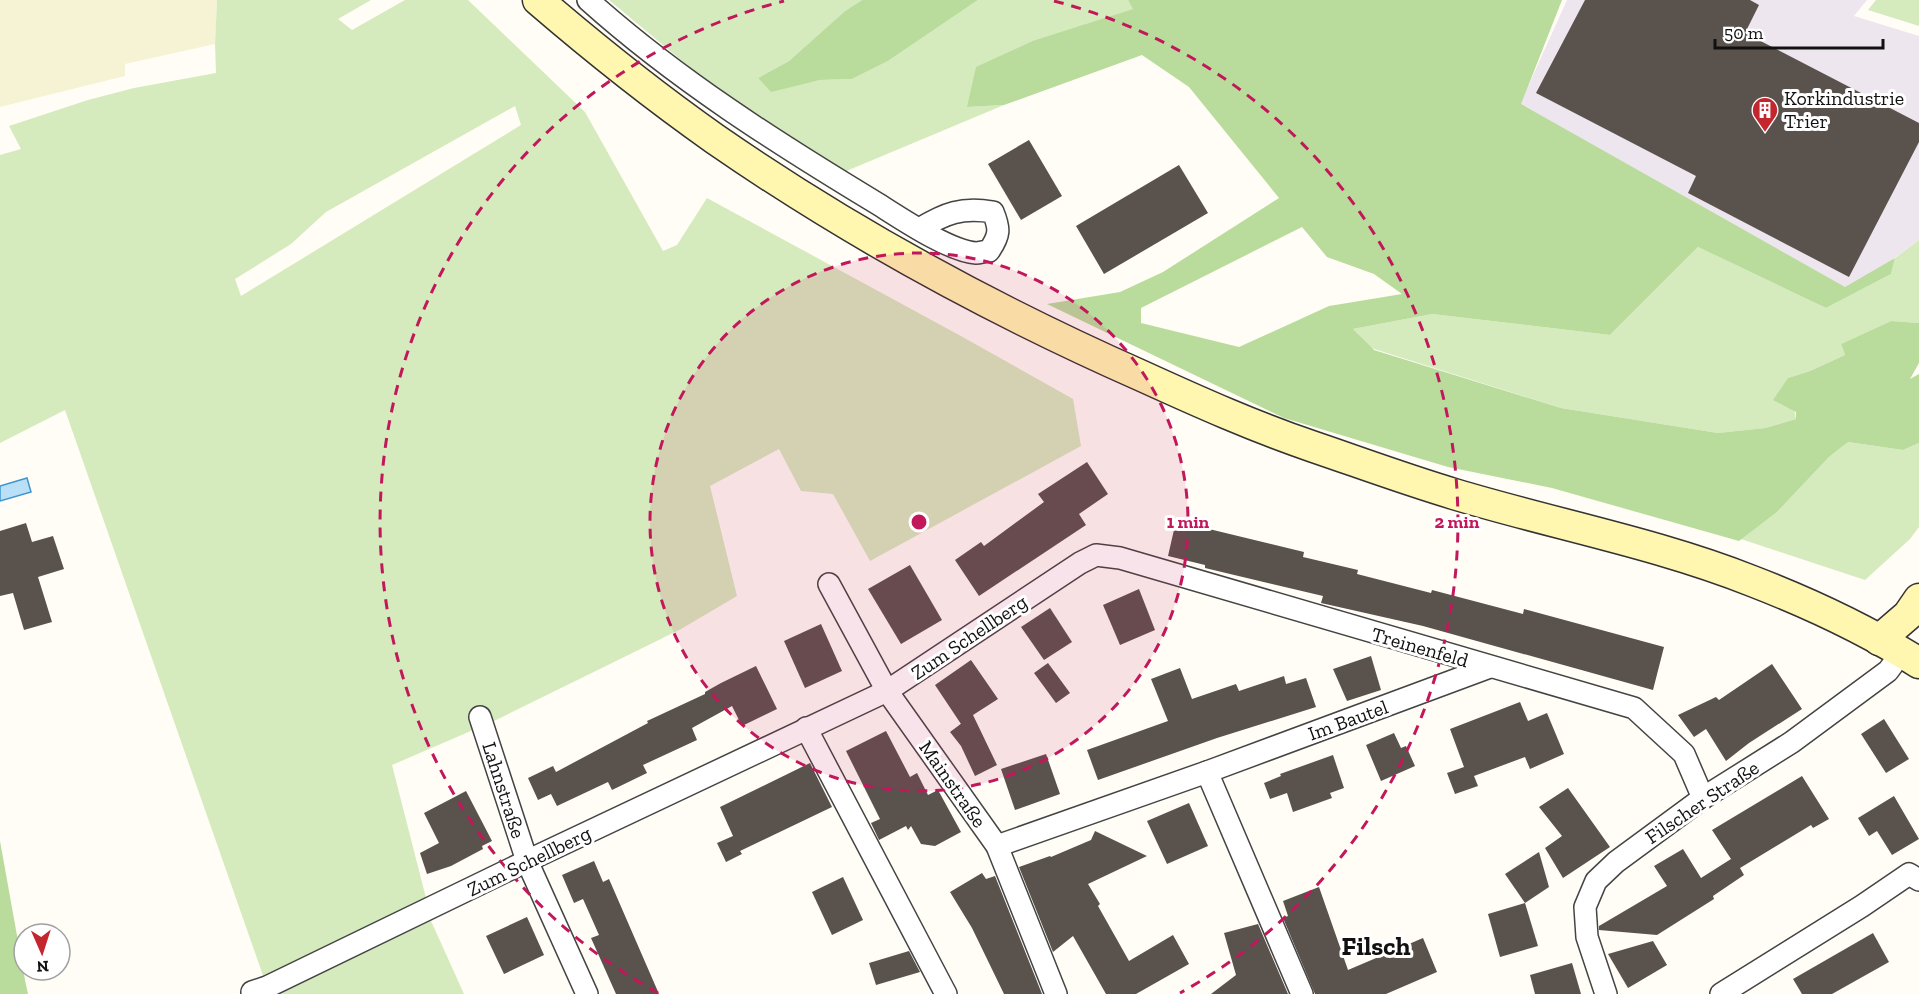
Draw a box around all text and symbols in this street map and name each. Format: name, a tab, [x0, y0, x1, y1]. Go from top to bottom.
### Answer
scale bar	[1715, 12, 1883, 50]
text: 50 m	[1724, 22, 1764, 44]
place label: Korkindustrie Trier	[1784, 86, 1904, 133]
building icon: Korkindustrie Trier	[1750, 95, 1780, 133]
text: 1 min	[1167, 511, 1210, 533]
text: 2 min	[1435, 511, 1480, 533]
centre of rings	[909, 512, 929, 532]
street label: Zum Schellberg	[906, 589, 1032, 685]
street label: Treinenfeld	[1369, 622, 1471, 672]
street label: Im Bautel	[1305, 694, 1391, 746]
street label: Mainstraße	[914, 736, 992, 832]
street label: Lahnstraße	[477, 739, 531, 841]
street label: Filscher Straße	[1641, 755, 1763, 849]
street label: Zum Schellberg	[463, 821, 595, 901]
north arrow	[12, 922, 72, 982]
district label: Filsch	[1341, 930, 1411, 962]
text: N	[36, 957, 49, 976]

